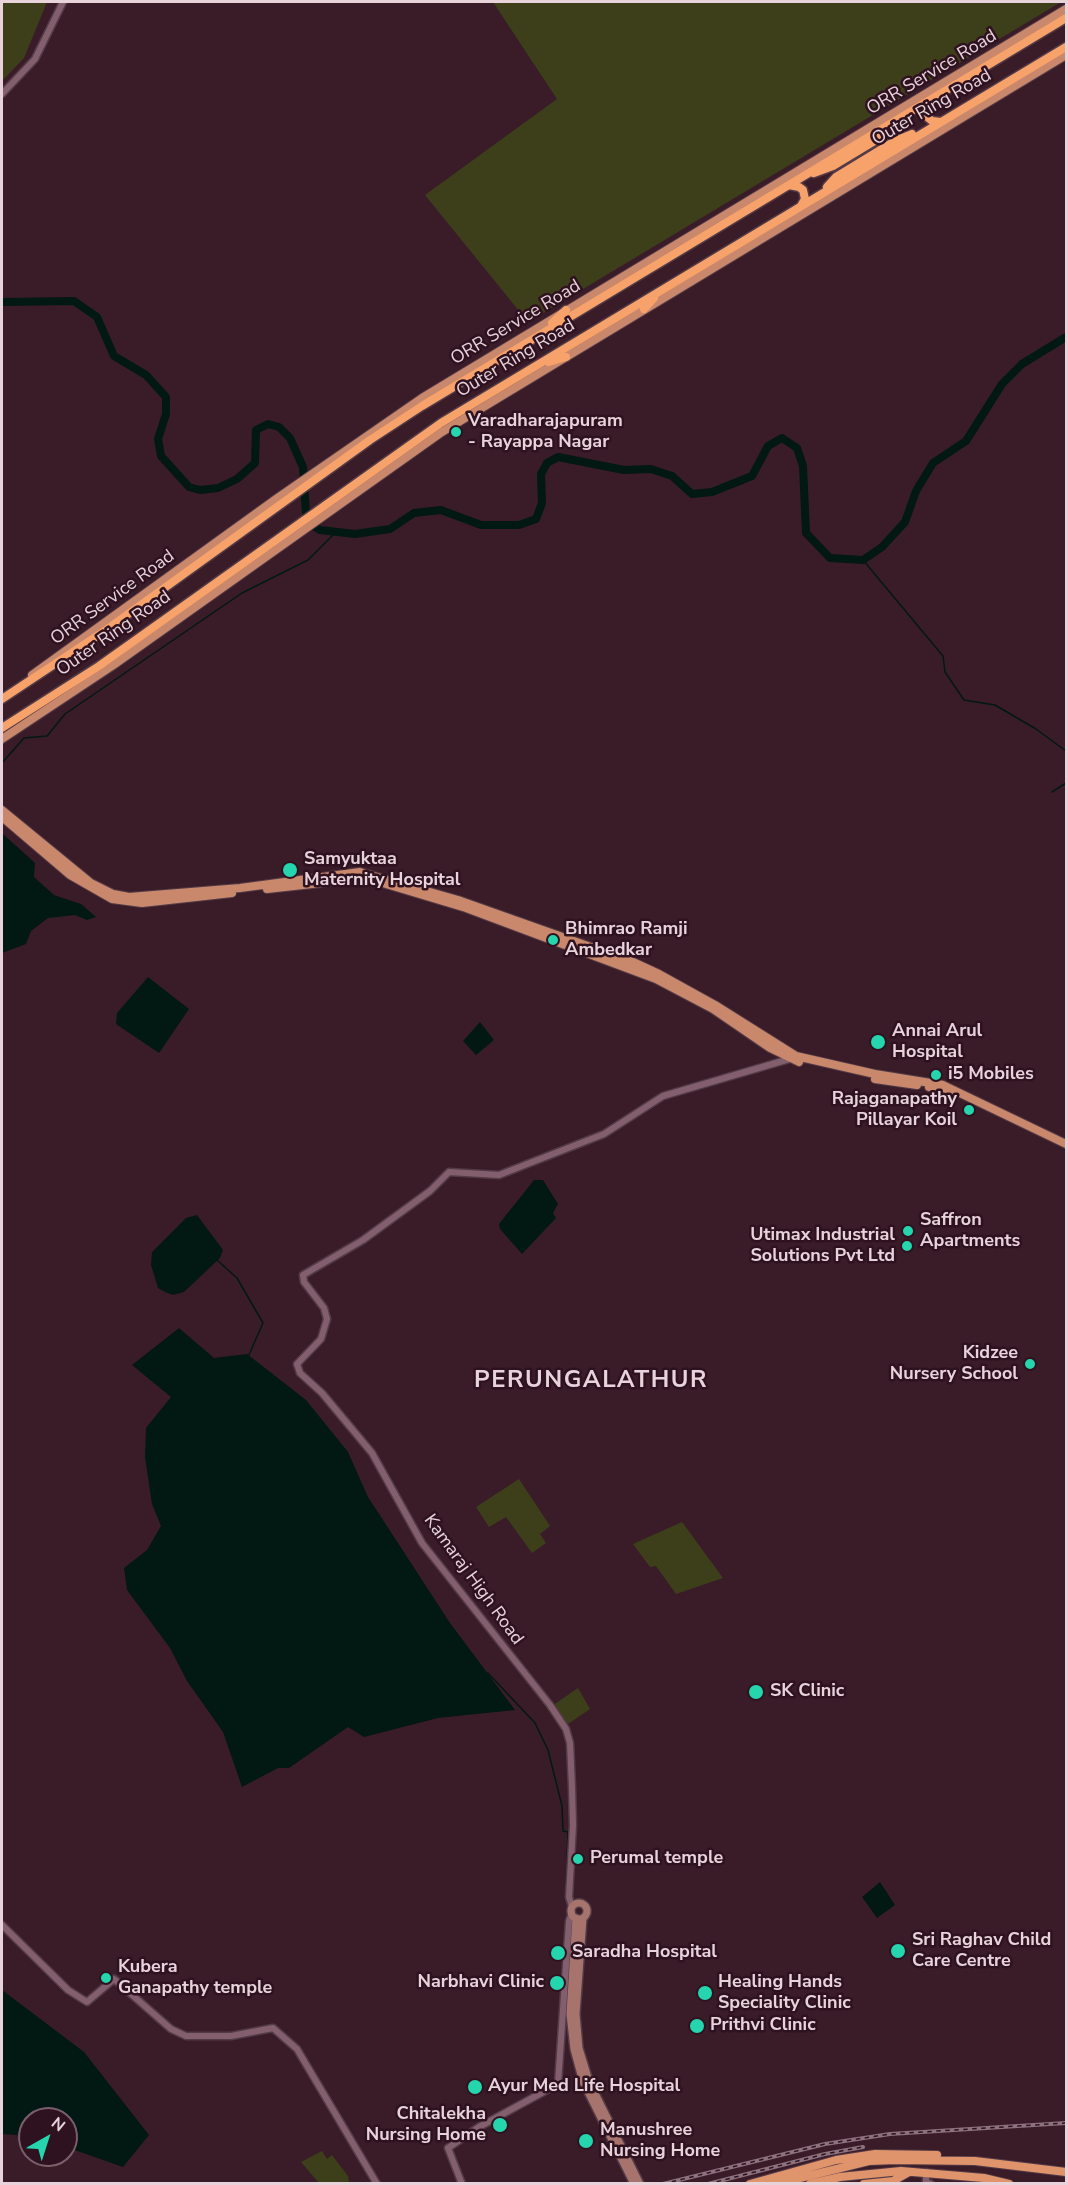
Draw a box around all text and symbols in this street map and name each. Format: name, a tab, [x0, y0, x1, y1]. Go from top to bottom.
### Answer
street label: ORR Service Road	[863, 26, 1001, 120]
street label: Outer Ring Road	[868, 65, 996, 151]
street label: ORR Service Road	[447, 276, 585, 370]
street label: Outer Ring Road	[453, 315, 579, 403]
place label: Varadharajapuram - Rayappa Nagar	[468, 411, 623, 454]
marker: Varadharajapuram - Rayappa Nagar	[449, 425, 463, 439]
street label: ORR Service Road	[47, 546, 179, 650]
street label: Outer Ring Road	[53, 587, 175, 681]
place label: Samyuktaa Maternity Hospital	[304, 849, 461, 892]
marker: Samyuktaa Maternity Hospital	[281, 861, 299, 879]
place label: Bhimrao Ramji Ambedkar	[565, 919, 687, 962]
marker: Bhimrao Ramji Ambedkar	[546, 933, 560, 947]
place label: Annai Arul Hospital	[892, 1021, 982, 1064]
marker: Annai Arul Hospital	[869, 1033, 887, 1051]
place label: i5 Mobiles	[948, 1064, 1034, 1086]
marker: i5 Mobiles	[929, 1068, 943, 1082]
place label: Rajaganapathy Pillayar Koil	[832, 1089, 957, 1132]
marker: Rajaganapathy Pillayar Koil	[962, 1103, 976, 1117]
place label: Saffron Apartments	[920, 1210, 1020, 1252]
marker: Saffron Apartments	[901, 1224, 915, 1238]
place label: Utimax Industrial Solutions Pvt Ltd	[750, 1225, 895, 1268]
marker: Utimax Industrial Solutions Pvt Ltd	[900, 1239, 914, 1253]
place label: Kidzee Nursery School	[890, 1343, 1018, 1386]
marker: Kidzee Nursery School	[1023, 1357, 1037, 1371]
district label: PERUNGALATHUR	[474, 1367, 708, 1395]
street label: Kamaraj High Road	[419, 1511, 527, 1649]
place label: SK Clinic	[770, 1681, 844, 1703]
marker: SK Clinic	[747, 1683, 765, 1701]
place label: Perumal temple	[590, 1848, 723, 1870]
marker: Perumal temple	[571, 1852, 585, 1866]
place label: Sri Raghav Child Care Centre	[912, 1930, 1051, 1972]
place label: Saradha Hospital	[572, 1942, 717, 1964]
marker: Sri Raghav Child Care Centre	[889, 1942, 907, 1960]
marker: Saradha Hospital	[549, 1944, 567, 1962]
place label: Kubera Ganapathy temple	[118, 1957, 272, 2000]
marker: Kubera Ganapathy temple	[99, 1971, 113, 1985]
place label: Narbhavi Clinic	[417, 1972, 544, 1994]
place label: Healing Hands Speciality Clinic	[718, 1972, 851, 2014]
marker: Narbhavi Clinic	[548, 1974, 566, 1992]
marker: Healing Hands Speciality Clinic	[696, 1984, 714, 2002]
place label: Prithvi Clinic	[710, 2015, 816, 2037]
marker: Prithvi Clinic	[688, 2017, 706, 2035]
place label: Ayur Med Life Hospital	[488, 2076, 680, 2098]
marker: Ayur Med Life Hospital	[466, 2078, 484, 2096]
place label: Chitalekha Nursing Home	[366, 2104, 486, 2146]
north arrow	[18, 2107, 78, 2167]
text: N	[46, 2112, 70, 2137]
marker: Chitalekha Nursing Home	[491, 2116, 509, 2134]
place label: Manushree Nursing Home	[600, 2120, 720, 2162]
marker: Manushree Nursing Home	[577, 2132, 595, 2150]

